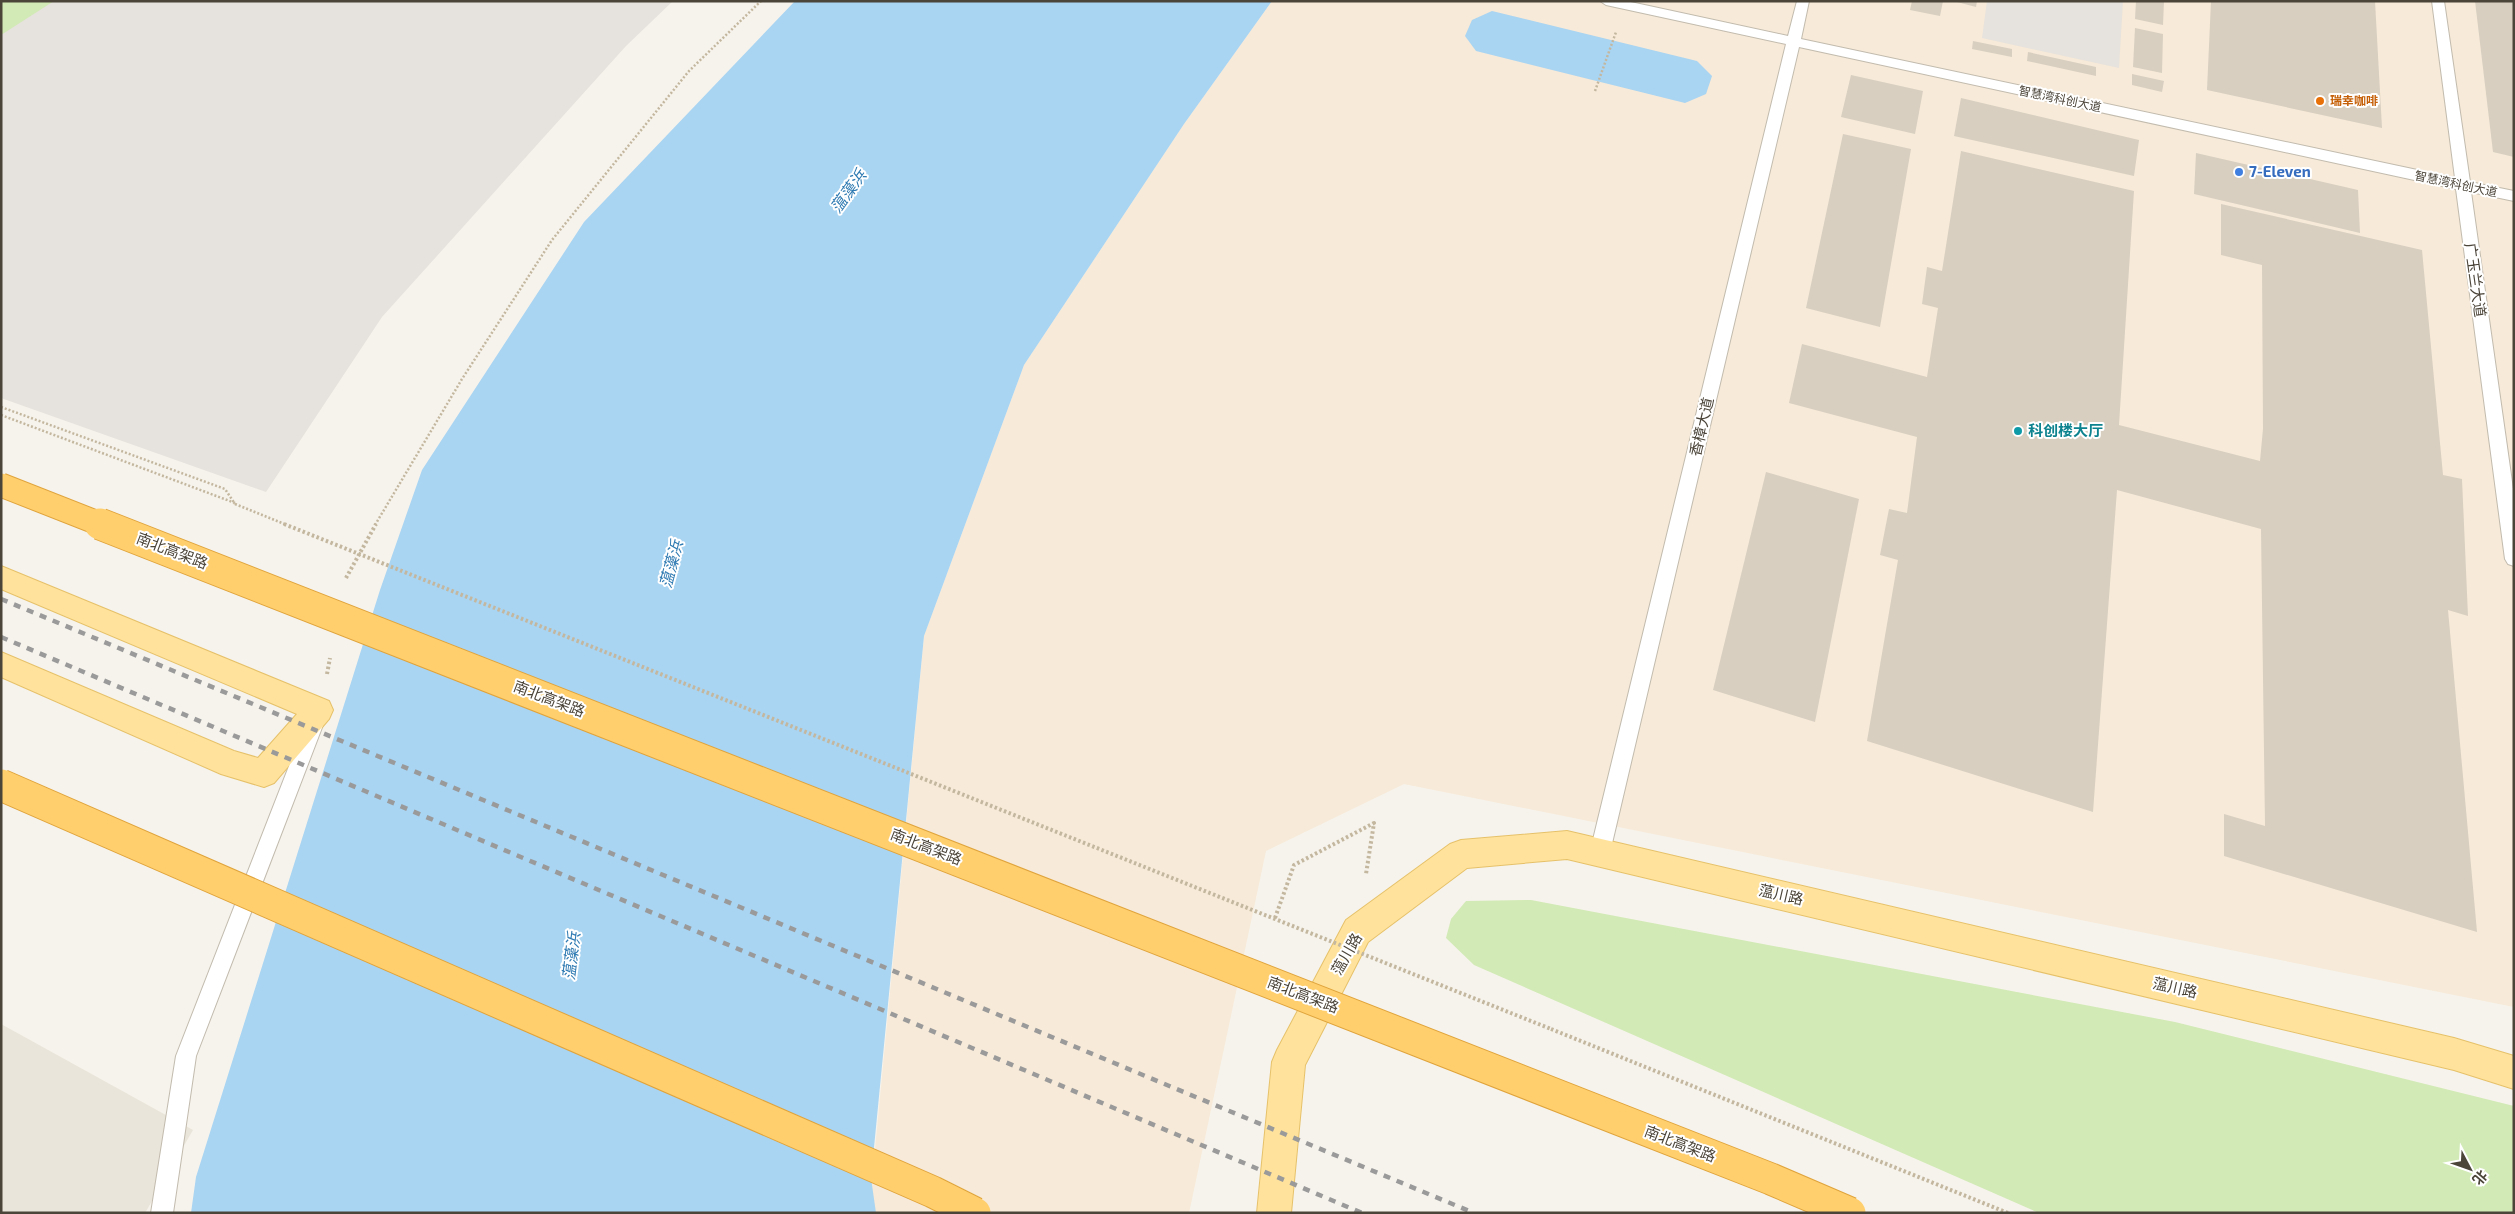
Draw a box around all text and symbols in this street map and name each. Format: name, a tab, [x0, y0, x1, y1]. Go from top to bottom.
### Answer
street label: 智慧湾科创大道	[2018, 82, 2103, 114]
place label: 瑞幸咖啡	[2330, 93, 2378, 107]
marker: 瑞幸咖啡	[2314, 95, 2326, 107]
place label: 7-Eleven	[2249, 162, 2311, 180]
water label: 蕰藻浜	[826, 164, 871, 216]
marker: 7-Eleven	[2233, 166, 2245, 178]
street label: 智慧湾科创大道	[2414, 167, 2499, 199]
street label: 广玉兰大道	[2462, 241, 2490, 318]
street label: 香樟大道	[1686, 396, 1717, 458]
place label: 科创楼大厅	[2028, 421, 2103, 439]
marker: 科创楼大厅	[2012, 425, 2024, 437]
street label: 南北高架路	[134, 528, 211, 572]
water label: 蕰藻浜	[655, 536, 686, 590]
street label: 南北高架路	[511, 676, 588, 720]
street label: 南北高架路	[888, 824, 965, 868]
street label: 蕰川路	[1757, 880, 1805, 908]
water label: 蕰藻浜	[558, 929, 583, 981]
street label: 蕰川路	[1327, 930, 1365, 977]
street label: 南北高架路	[1265, 972, 1342, 1016]
street label: 蕰川路	[2151, 973, 2199, 1001]
street label: 南北高架路	[1642, 1121, 1719, 1165]
north arrow	[2445, 1144, 2495, 1194]
text: 北	[2469, 1167, 2491, 1189]

